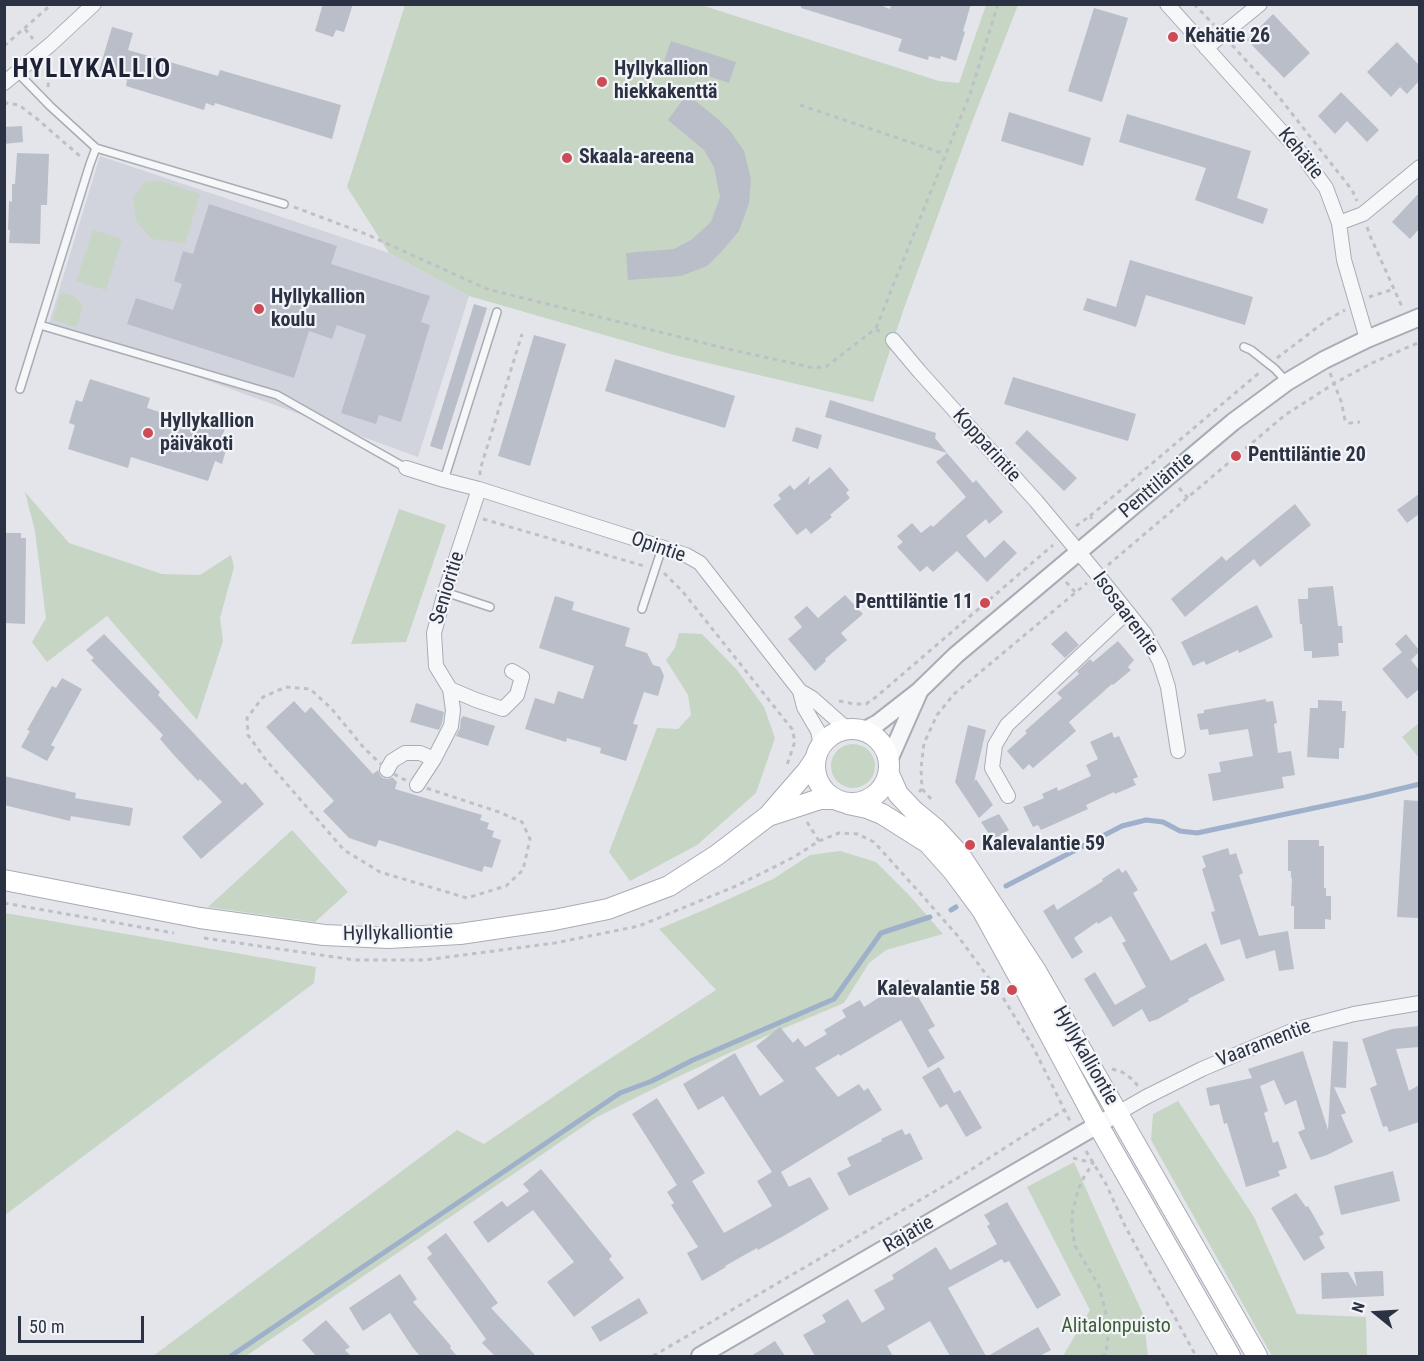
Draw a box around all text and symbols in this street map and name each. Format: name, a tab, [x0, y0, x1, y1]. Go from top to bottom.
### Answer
place label: Kehätie 26	[1185, 25, 1270, 49]
marker: Kehätie 26	[1166, 30, 1180, 44]
district label: HYLLYKALLIO	[12, 54, 172, 86]
place label: Hyllykallion hiekkakenttä	[614, 58, 717, 105]
marker: Hyllykallion hiekkakenttä	[595, 75, 609, 89]
street label: Kehätie	[1272, 123, 1328, 185]
place label: Skaala-areena	[579, 146, 694, 170]
marker: Skaala-areena	[560, 151, 574, 165]
place label: Hyllykallion koulu	[271, 286, 365, 333]
marker: Hyllykallion koulu	[252, 302, 266, 316]
street label: Kopparintie	[947, 404, 1025, 488]
place label: Hyllykallion päiväkoti	[160, 410, 254, 457]
marker: Hyllykallion päiväkoti	[141, 426, 155, 440]
place label: Penttiläntie 20	[1248, 444, 1366, 468]
street label: Penttiläntie	[1115, 448, 1199, 524]
marker: Penttiläntie 20	[1229, 449, 1243, 463]
street label: Opintie	[628, 528, 688, 568]
street label: Senioritie	[426, 549, 470, 627]
street label: Isosaarentie	[1087, 568, 1163, 660]
place label: Penttiläntie 11	[855, 591, 973, 615]
marker: Penttiläntie 11	[978, 596, 992, 610]
place label: Kalevalantie 59	[982, 833, 1105, 857]
marker: Kalevalantie 59	[963, 838, 977, 852]
street label: Hyllykalliontie	[343, 921, 453, 947]
place label: Kalevalantie 58	[877, 978, 1000, 1002]
marker: Kalevalantie 58	[1005, 983, 1019, 997]
street label: Hyllykalliontie	[1047, 1002, 1123, 1110]
street label: Vaaramentie	[1213, 1015, 1315, 1073]
street label: Rajatie	[880, 1211, 938, 1259]
north arrow	[1346, 1283, 1406, 1343]
text: N	[1348, 1300, 1369, 1315]
scale bar	[21, 1304, 147, 1342]
park label: Alitalonpuisto	[1061, 1315, 1171, 1339]
text: 50 m	[29, 1316, 64, 1337]

